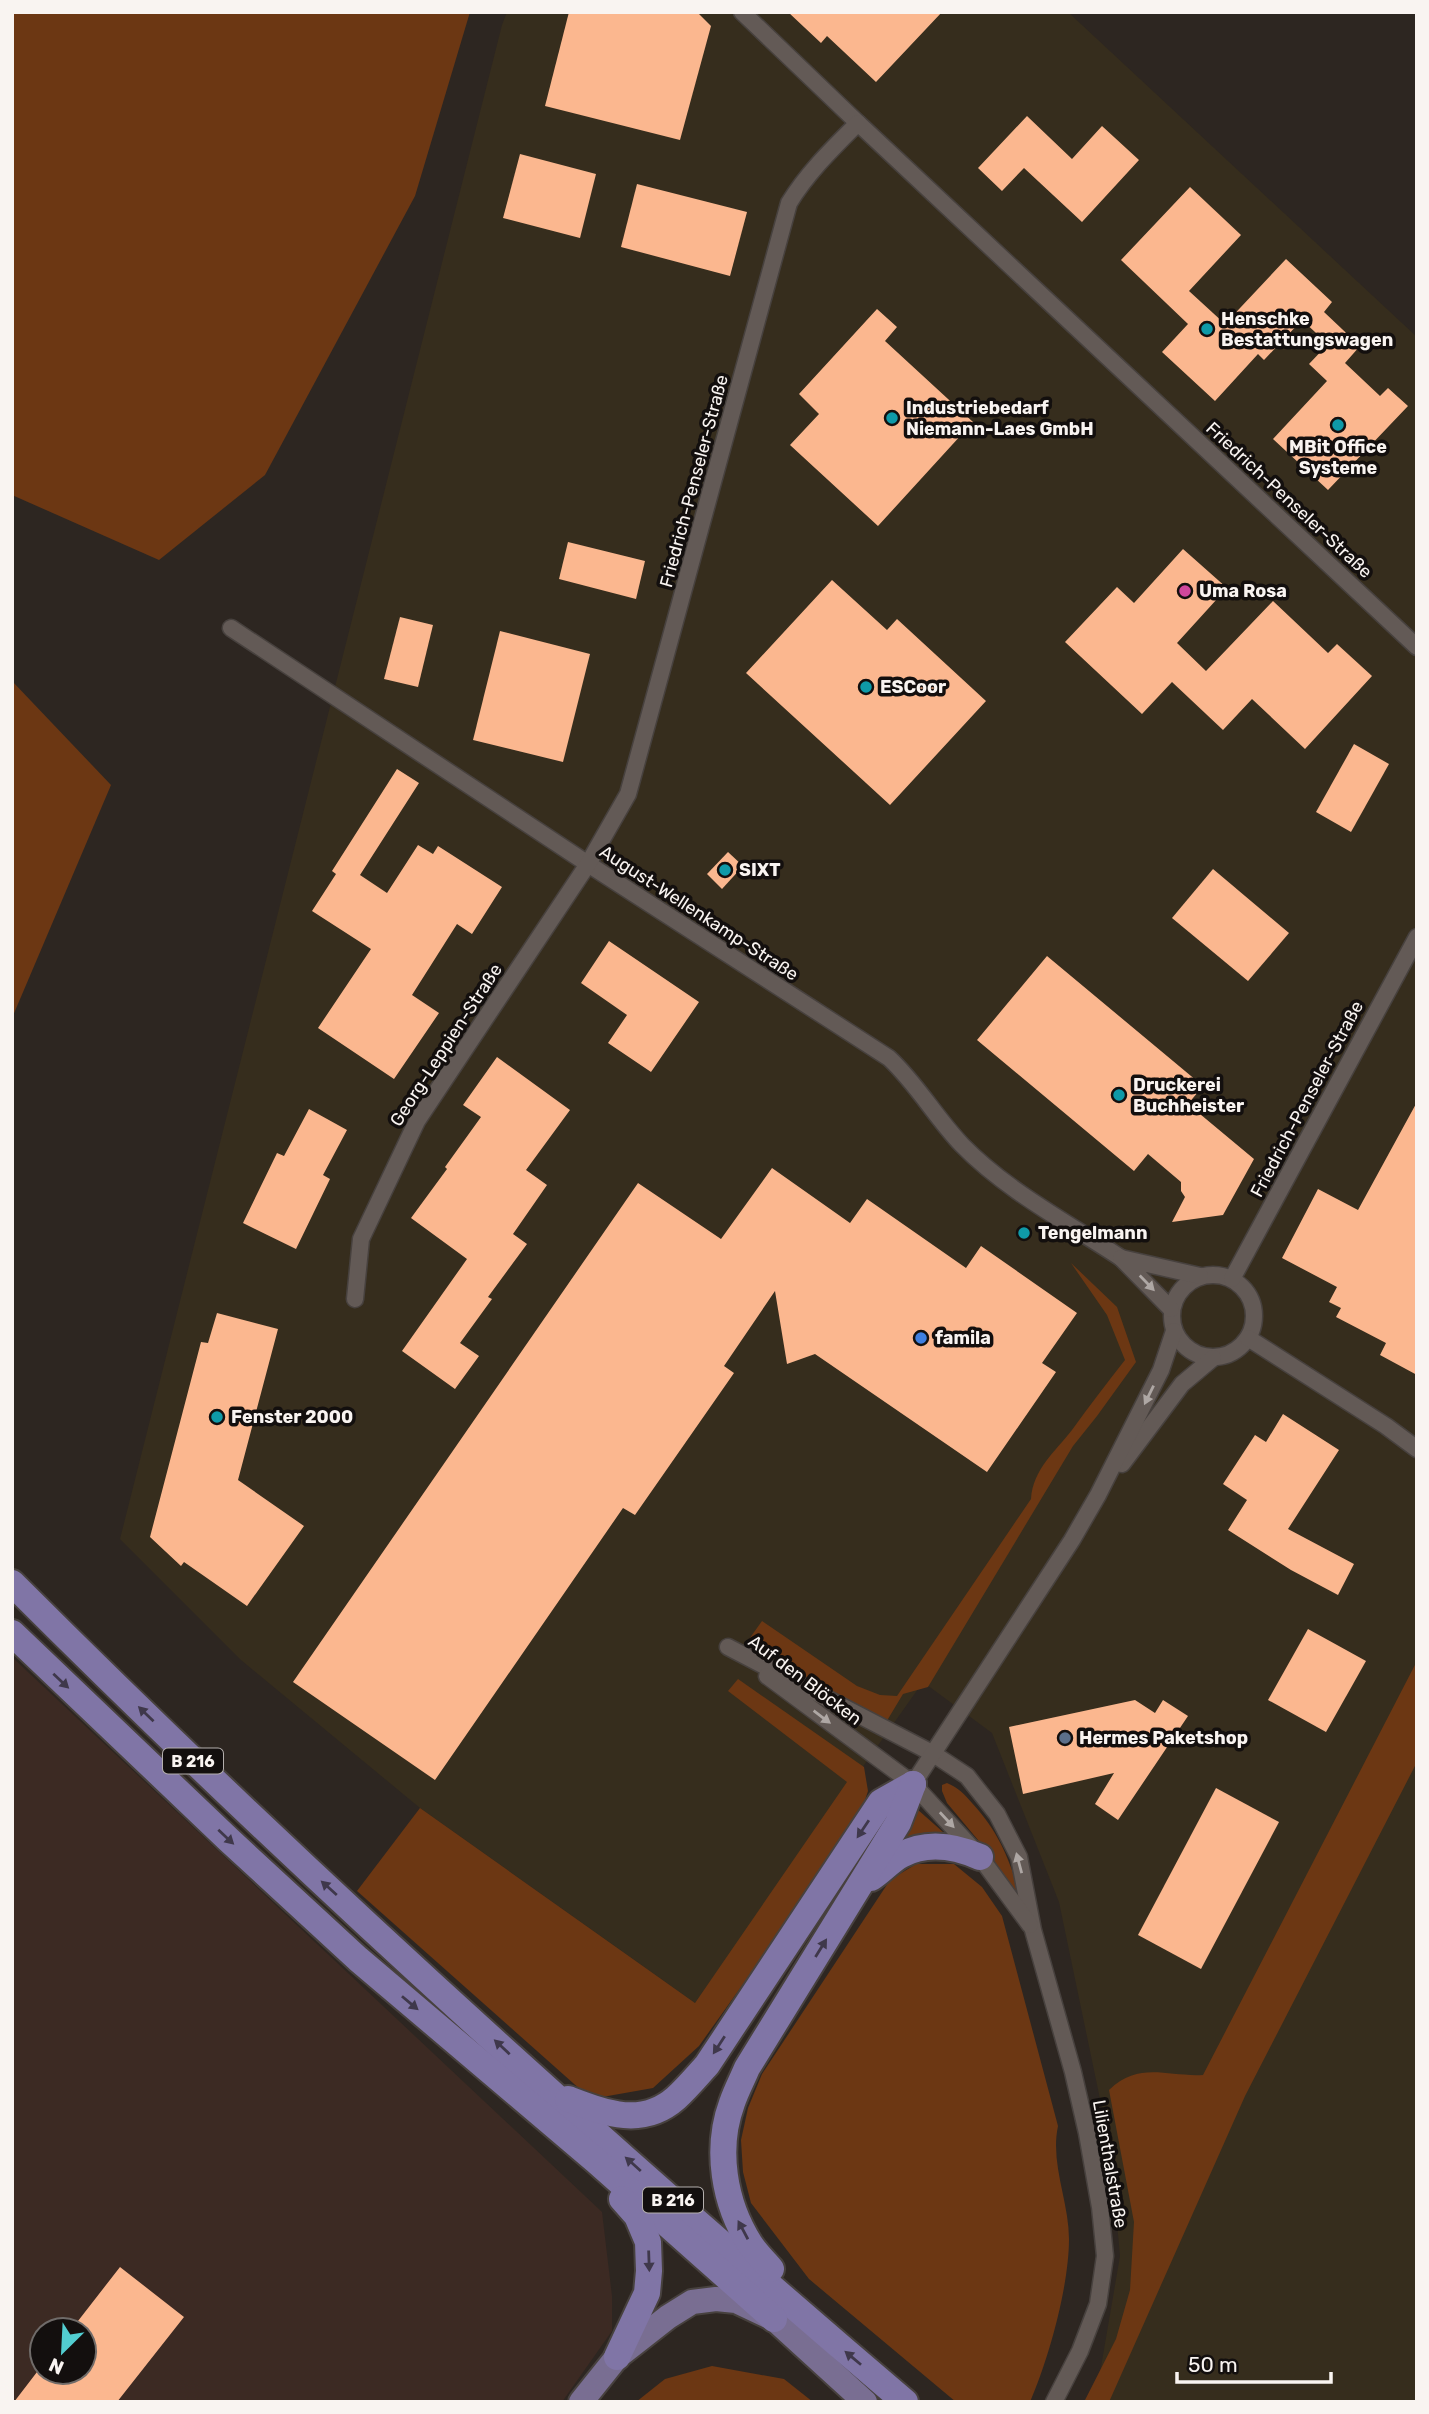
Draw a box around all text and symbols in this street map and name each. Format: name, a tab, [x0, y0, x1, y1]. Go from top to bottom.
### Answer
place label: Henschke Bestattungswagen	[1221, 308, 1393, 351]
marker: Henschke Bestattungswagen	[1199, 321, 1215, 337]
street label: Friedrich-Penseler-Straße	[655, 372, 733, 590]
place label: Industriebedarf Niemann-Laes GmbH	[906, 397, 1094, 440]
marker: Industriebedarf Niemann-Laes GmbH	[884, 410, 900, 426]
street label: Friedrich-Penseler-Straße	[1201, 417, 1377, 583]
marker: MBit Office Systeme	[1330, 417, 1346, 433]
place label: MBit Office Systeme	[1289, 436, 1387, 479]
place label: Uma Rosa	[1199, 580, 1287, 602]
marker: Uma Rosa	[1177, 583, 1193, 599]
place label: ESCoor	[880, 676, 946, 698]
marker: ESCoor	[858, 679, 874, 695]
street label: August-Wellenkamp-Straße	[596, 841, 802, 985]
place label: SIXT	[739, 859, 781, 881]
marker: SIXT	[717, 862, 733, 878]
street label: Georg-Leppien-Straße	[385, 960, 507, 1130]
street label: Friedrich-Penseler-Straße	[1246, 997, 1368, 1201]
place label: Druckerei Buchheister	[1133, 1074, 1244, 1117]
marker: Druckerei Buchheister	[1111, 1087, 1127, 1103]
place label: Tengelmann	[1038, 1222, 1148, 1244]
marker: Tengelmann	[1016, 1225, 1032, 1241]
one-way arrow	[1139, 1275, 1156, 1292]
place label: famila	[935, 1327, 991, 1349]
marker: famila	[913, 1330, 929, 1346]
one-way arrow	[1143, 1385, 1154, 1405]
place label: Fenster 2000	[231, 1406, 353, 1428]
marker: Fenster 2000	[209, 1409, 225, 1425]
street label: Auf den Blöcken	[744, 1630, 866, 1730]
one-way arrow	[52, 1672, 69, 1688]
one-way arrow	[138, 1707, 155, 1723]
one-way arrow	[813, 1710, 831, 1724]
place label: Hermes Paketshop	[1079, 1727, 1248, 1749]
marker: Hermes Paketshop	[1057, 1730, 1073, 1746]
road number: B 216	[163, 1749, 223, 1774]
one-way arrow	[939, 1811, 955, 1828]
one-way arrow	[857, 1819, 870, 1838]
one-way arrow	[217, 1828, 234, 1844]
one-way arrow	[1013, 1852, 1024, 1874]
one-way arrow	[320, 1880, 338, 1896]
one-way arrow	[814, 1938, 827, 1958]
one-way arrow	[402, 1995, 419, 2010]
one-way arrow	[713, 2036, 726, 2055]
one-way arrow	[493, 2039, 511, 2055]
street label: Lilienthalstraße	[1088, 2098, 1132, 2230]
one-way arrow	[624, 2157, 641, 2172]
road number: B 216	[643, 2188, 703, 2212]
one-way arrow	[737, 2220, 748, 2240]
one-way arrow	[643, 2250, 654, 2272]
north arrow	[28, 2316, 98, 2386]
scale bar	[1177, 2340, 1331, 2384]
one-way arrow	[845, 2350, 863, 2365]
text: 50 m	[1188, 2352, 1238, 2377]
text: N	[45, 2353, 67, 2379]

